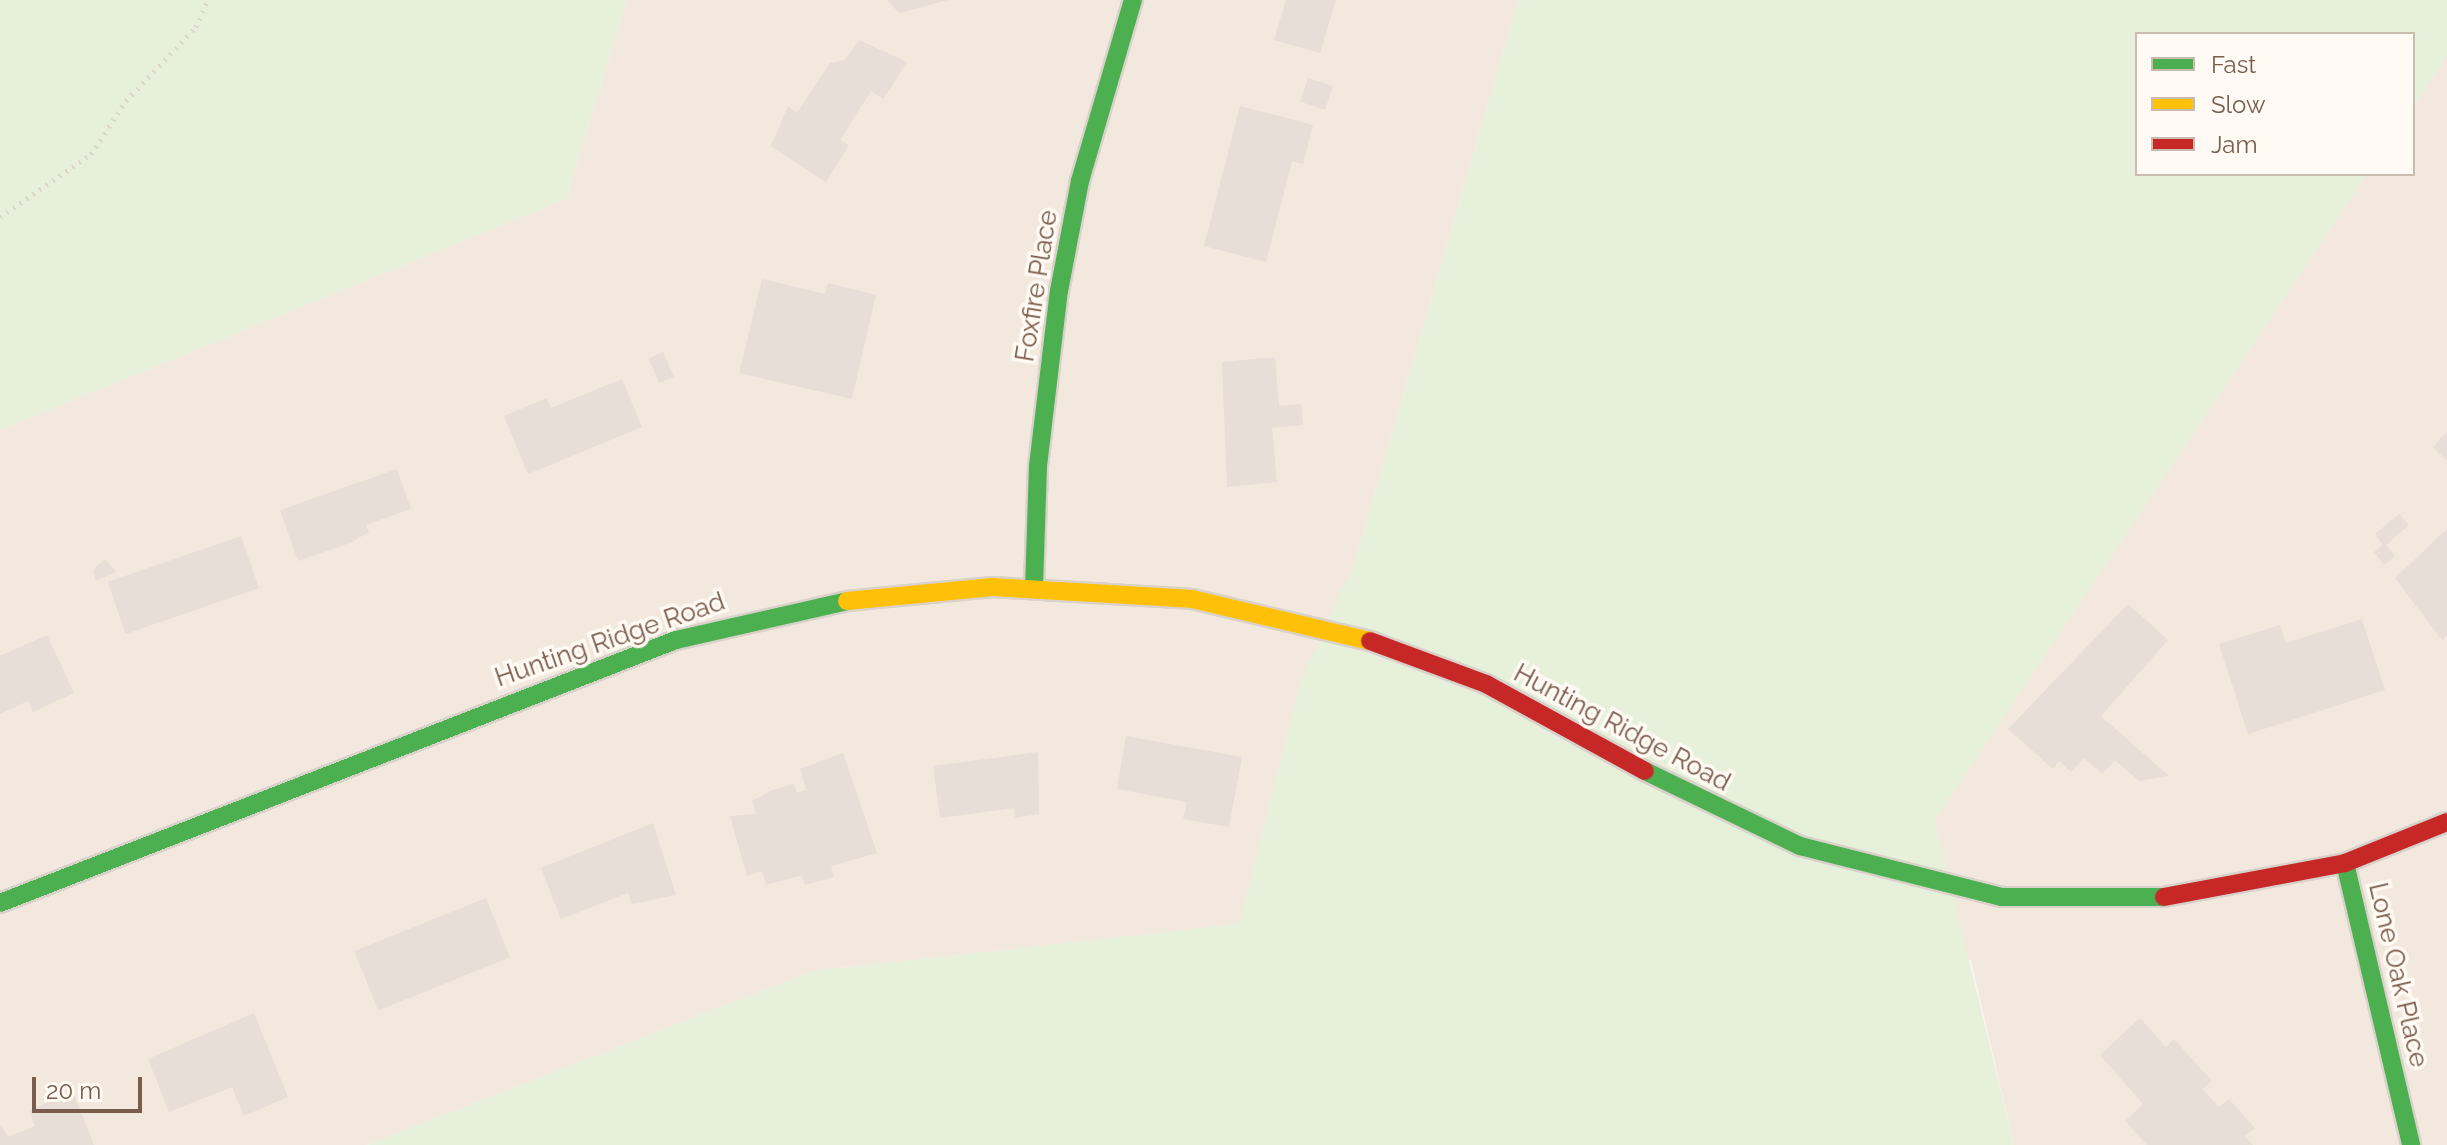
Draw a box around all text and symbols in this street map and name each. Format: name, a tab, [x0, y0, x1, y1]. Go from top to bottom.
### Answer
legend	[2135, 32, 2415, 176]
text: Fast	[2211, 50, 2256, 79]
text: Slow	[2211, 90, 2265, 119]
text: Jam	[2211, 130, 2257, 159]
street label: Foxfire Place	[1010, 208, 1064, 364]
street label: Hunting Ridge Road	[491, 586, 729, 694]
street label: Hunting Ridge Road	[1508, 658, 1736, 798]
street label: Lone Oak Place	[2362, 880, 2434, 1070]
scale bar	[36, 1061, 146, 1111]
text: 20 m	[46, 1076, 101, 1105]

